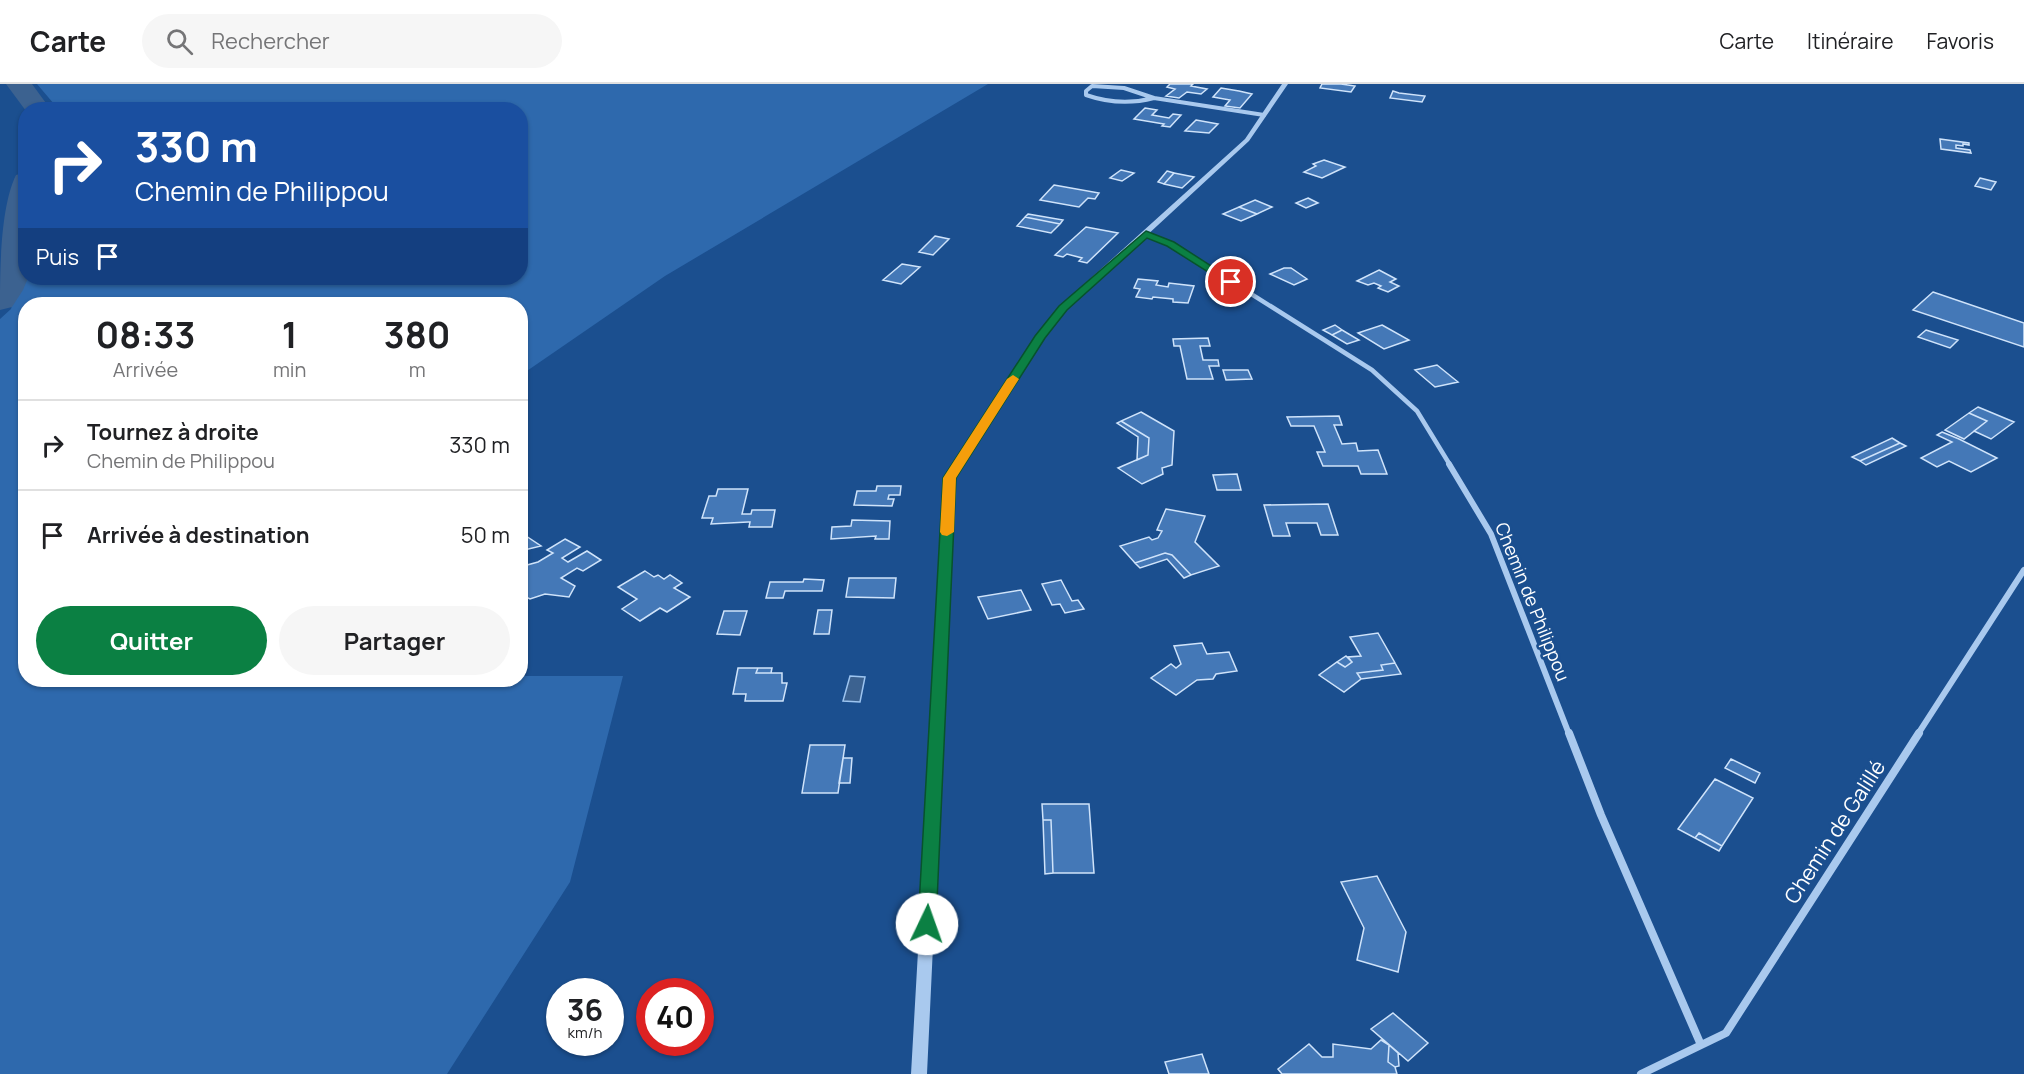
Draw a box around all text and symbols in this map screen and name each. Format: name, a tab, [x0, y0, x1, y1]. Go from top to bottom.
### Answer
search box	[142, 14, 562, 68]
text: Carte	[30, 22, 106, 60]
icon: search	[163, 25, 196, 58]
text: Rechercher	[211, 26, 330, 56]
text: Carte	[1720, 27, 1774, 55]
text: Itinéraire	[1807, 27, 1893, 55]
text: Favoris	[1926, 27, 1994, 55]
text: 330 m	[135, 117, 258, 175]
icon: right	[36, 126, 114, 204]
text: Chemin de Philippou	[135, 172, 389, 209]
icon: arrive	[91, 240, 124, 273]
text: Puis	[36, 242, 79, 272]
pin	[1205, 256, 1256, 307]
icon: arrive	[1214, 265, 1247, 298]
text: 08:33	[95, 310, 195, 359]
text: 1	[282, 310, 298, 359]
text: 380	[384, 310, 451, 359]
text: Arrivée	[113, 356, 178, 383]
text: min	[273, 356, 306, 383]
text: m	[409, 356, 426, 383]
text: Tournez à droite	[87, 417, 259, 447]
icon: right	[36, 429, 69, 462]
text: 330 m	[449, 430, 510, 460]
text: Chemin de Philippou	[87, 447, 275, 474]
icon: arrive	[36, 519, 69, 552]
street label: Chemin de Philippou	[1490, 519, 1576, 685]
text: Arrivée à destination	[87, 520, 310, 550]
text: 50 m	[461, 520, 510, 550]
button: Quitter	[36, 606, 267, 675]
button: Partager	[279, 606, 510, 675]
street label: Chemin de Galillé	[1777, 754, 1891, 909]
position arrow	[895, 892, 959, 956]
speed limit sign: 40	[636, 978, 714, 1056]
text: 36	[567, 989, 603, 1030]
text: km/h	[568, 1022, 602, 1043]

